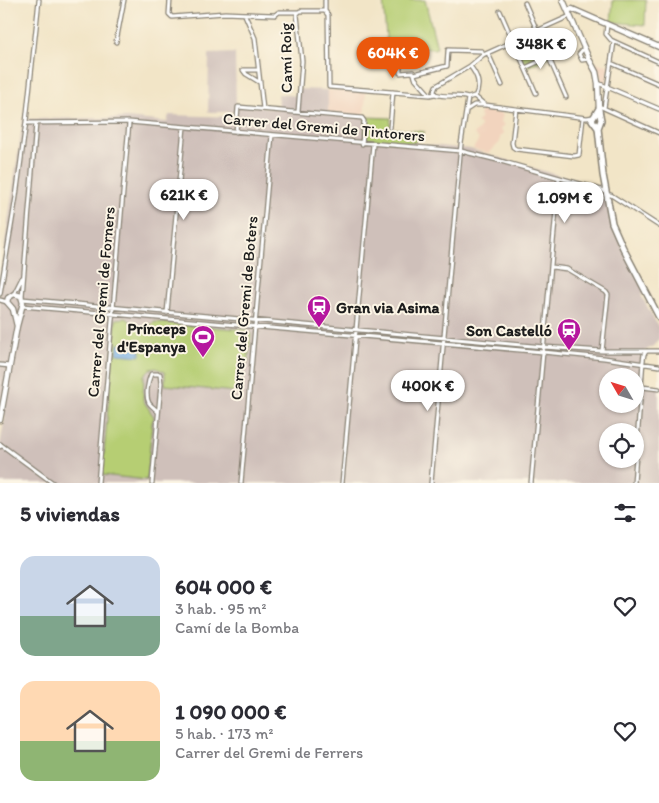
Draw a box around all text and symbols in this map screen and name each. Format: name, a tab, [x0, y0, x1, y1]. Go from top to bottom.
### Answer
street label: Camí Roig	[276, 22, 296, 93]
pin: 348K €	[500, 28, 582, 70]
text: 348K €	[516, 34, 566, 53]
pin: 604K €	[352, 36, 434, 79]
text: 604K €	[368, 43, 418, 62]
street label: Carrer del Gremi de Tintorers	[222, 109, 426, 145]
pin: 621K €	[143, 178, 225, 221]
pin: 1.09M €	[519, 182, 611, 224]
text: 621K €	[160, 185, 208, 204]
text: 1.09M €	[538, 188, 592, 207]
street label: Carrer del Gremi de Forners	[83, 206, 119, 398]
street label: Carrer del Gremi de Boters	[226, 215, 262, 401]
station icon: Gran via Asima	[306, 294, 332, 328]
place label: Gran via Asima	[336, 298, 440, 317]
station icon: Son Castelló	[556, 317, 582, 351]
place label: Prínceps d'Espanya	[117, 319, 186, 357]
place label: Son Castelló	[466, 321, 552, 340]
sports icon: Prínceps d'Espanya	[190, 324, 216, 358]
north arrow	[599, 368, 644, 412]
map controls	[599, 368, 644, 468]
pin: 400K €	[387, 370, 469, 412]
text: 400K €	[402, 376, 454, 395]
button: locate	[599, 423, 644, 468]
icon: filters	[611, 499, 639, 527]
text: 5 viviendas	[20, 501, 120, 526]
text: 604 000 €	[175, 574, 272, 599]
icon: home	[60, 576, 120, 636]
icon: heart	[611, 592, 639, 620]
text: 3 hab. · 95 m²	[175, 599, 266, 618]
text: Camí de la Bomba	[175, 618, 299, 637]
text: 1 090 000 €	[175, 699, 287, 724]
icon: home	[60, 701, 120, 761]
icon: heart	[611, 717, 639, 745]
text: 5 hab. · 173 m²	[175, 724, 273, 743]
text: Carrer del Gremi de Ferrers	[175, 743, 363, 762]

